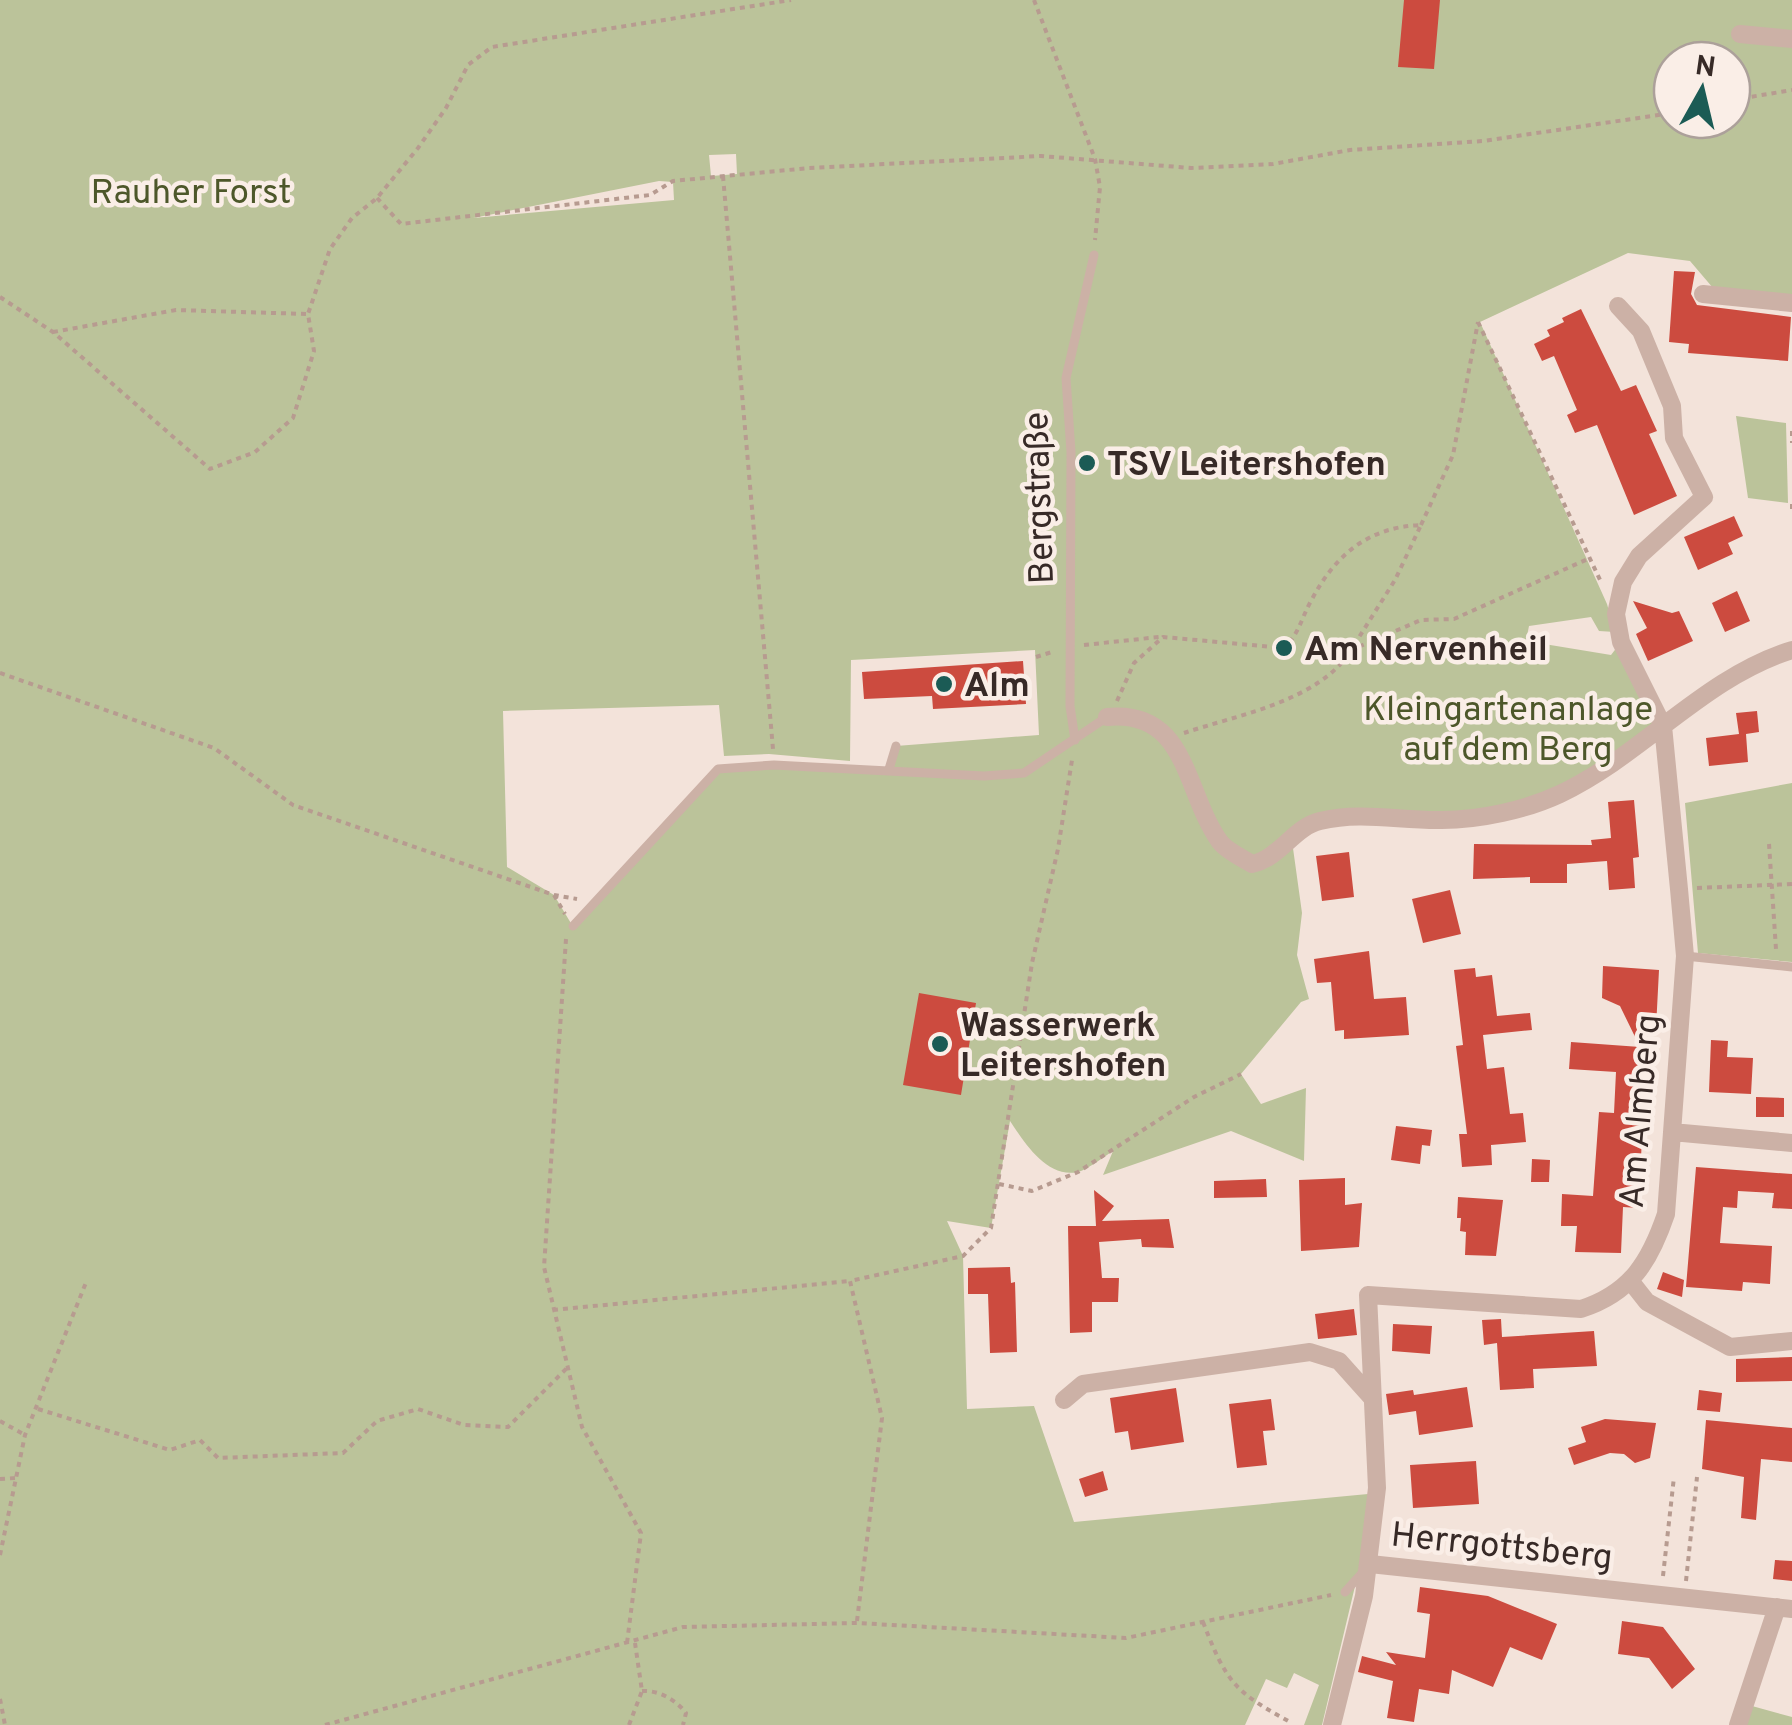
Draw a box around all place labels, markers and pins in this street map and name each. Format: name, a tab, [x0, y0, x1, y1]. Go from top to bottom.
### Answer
place label: TSV Leitershofen	[1107, 444, 1386, 488]
marker: TSV Leitershofen	[1076, 452, 1098, 474]
place label: Am Nervenheil	[1304, 629, 1548, 673]
marker: Am Nervenheil	[1273, 637, 1295, 659]
place label: Alm	[964, 665, 1030, 709]
marker: Alm	[933, 673, 955, 695]
place label: Wasserwerk Leitershofen	[960, 1005, 1167, 1089]
marker: Wasserwerk Leitershofen	[929, 1033, 951, 1055]

